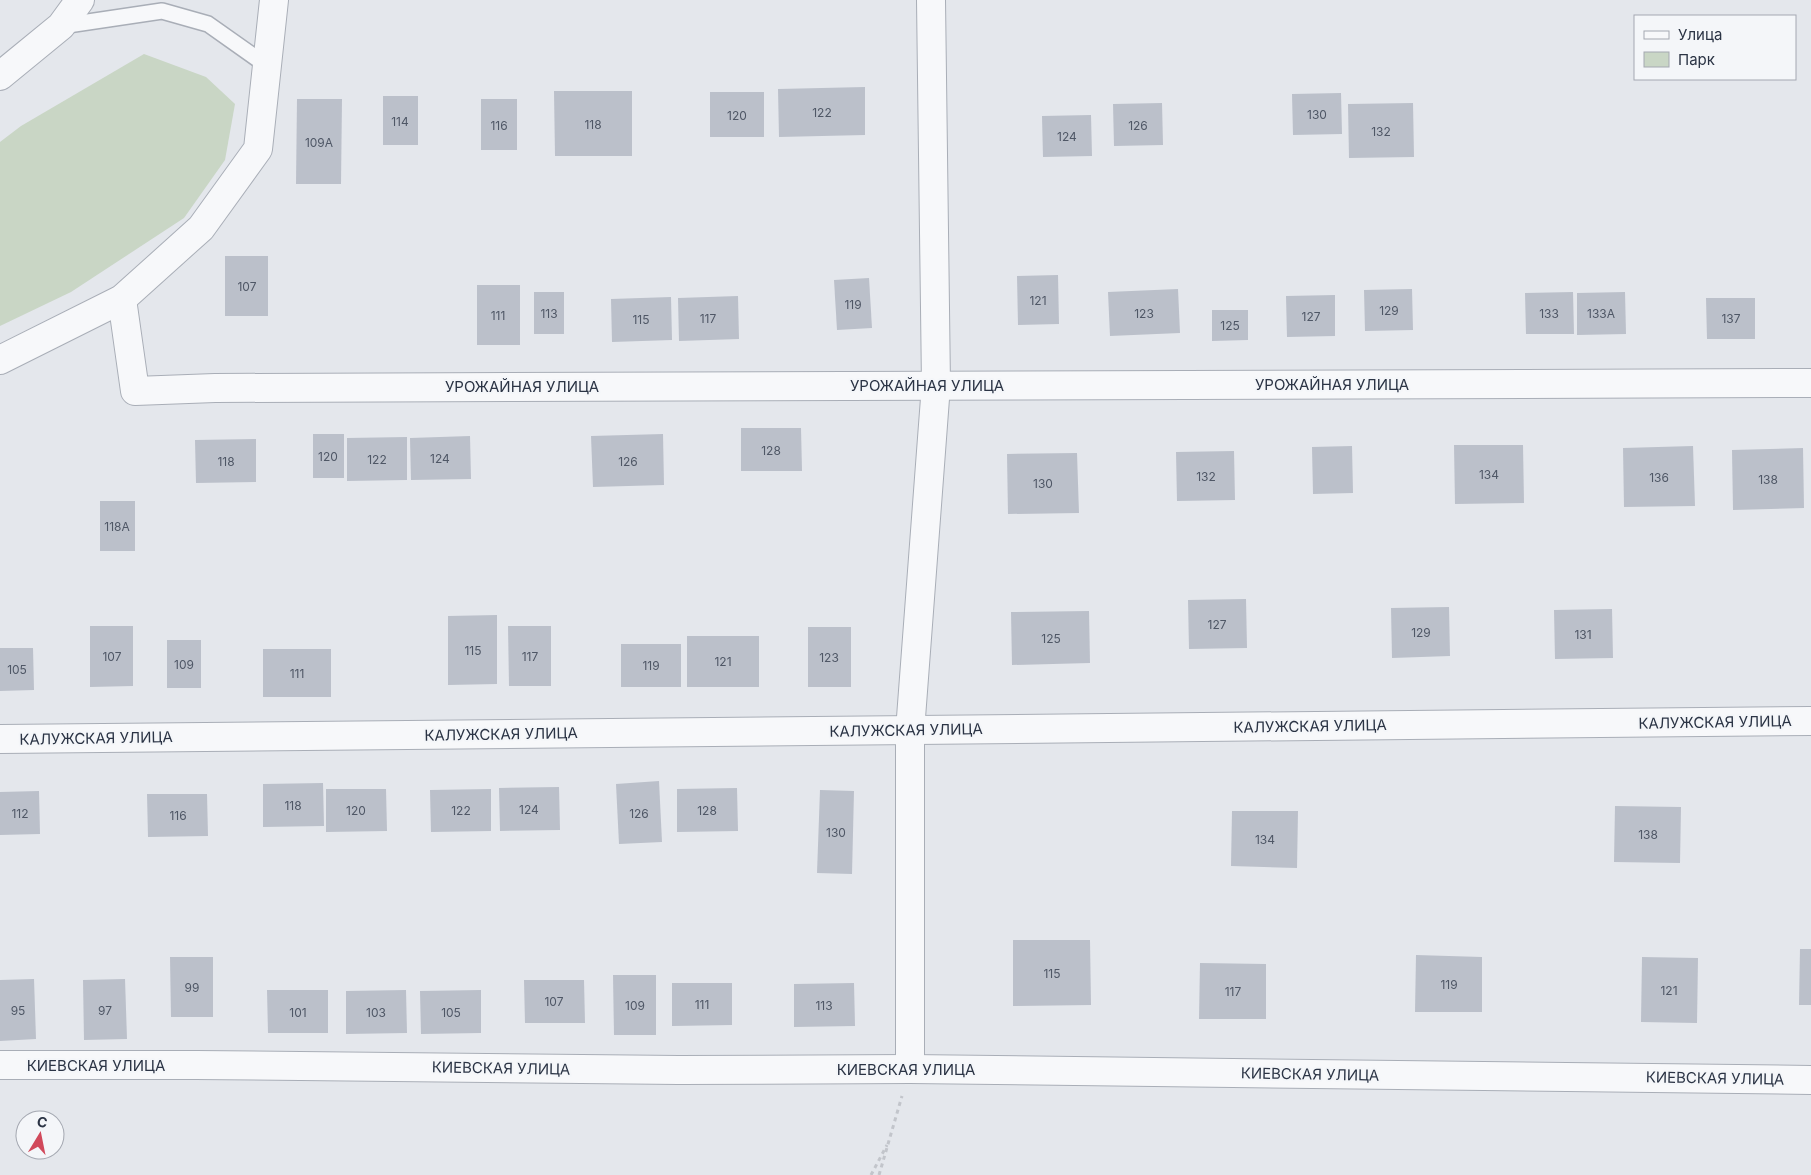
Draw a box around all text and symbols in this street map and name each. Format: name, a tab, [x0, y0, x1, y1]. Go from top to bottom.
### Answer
legend	[1634, 15, 1796, 80]
text: Улица	[1678, 25, 1722, 44]
text: Парк	[1678, 50, 1715, 69]
house number: 122	[812, 105, 832, 120]
house number: 130	[1307, 107, 1327, 122]
house number: 120	[727, 108, 747, 123]
house number: 114	[391, 114, 409, 129]
house number: 118	[584, 117, 602, 132]
house number: 116	[490, 118, 508, 133]
house number: 126	[1128, 118, 1148, 133]
house number: 132	[1371, 124, 1391, 139]
house number: 124	[1057, 129, 1077, 144]
house number: 109А	[305, 135, 333, 150]
house number: 107	[237, 279, 257, 294]
house number: 121	[1029, 293, 1047, 308]
house number: 119	[844, 297, 862, 312]
house number: 129	[1379, 303, 1399, 318]
house number: 113	[540, 306, 558, 321]
house number: 123	[1134, 306, 1154, 321]
house number: 133	[1539, 306, 1559, 321]
house number: 133А	[1587, 306, 1615, 321]
house number: 111	[491, 308, 505, 323]
house number: 127	[1302, 309, 1321, 324]
house number: 117	[700, 311, 716, 326]
house number: 137	[1721, 311, 1741, 326]
house number: 115	[632, 312, 650, 327]
house number: 125	[1220, 318, 1240, 333]
street label: УРОЖАЙНАЯ УЛИЦА	[1255, 375, 1409, 394]
street label: УРОЖАЙНАЯ УЛИЦА	[850, 376, 1004, 395]
street label: УРОЖАЙНАЯ УЛИЦА	[445, 377, 599, 396]
house number: 128	[761, 443, 781, 458]
house number: 120	[318, 449, 338, 464]
house number: 124	[430, 451, 450, 466]
house number: 122	[367, 452, 387, 467]
house number: 118	[217, 454, 235, 469]
house number: 126	[618, 454, 638, 469]
house number: 134	[1479, 467, 1499, 482]
house number: 132	[1196, 469, 1216, 484]
house number: 136	[1649, 470, 1669, 485]
house number: 138	[1758, 472, 1778, 487]
house number: 130	[1033, 476, 1053, 491]
house number: 118А	[104, 519, 130, 534]
house number: 127	[1208, 617, 1227, 632]
house number: 129	[1411, 625, 1431, 640]
house number: 131	[1574, 627, 1592, 642]
house number: 125	[1041, 631, 1061, 646]
house number: 115	[464, 643, 482, 658]
house number: 107	[102, 649, 122, 664]
house number: 117	[522, 649, 538, 664]
house number: 123	[819, 650, 839, 665]
house number: 121	[714, 654, 732, 669]
house number: 109	[174, 657, 194, 672]
house number: 119	[642, 658, 660, 673]
house number: 105	[7, 662, 27, 677]
house number: 111	[290, 666, 304, 681]
street label: КАЛУЖСКАЯ УЛИЦА	[1638, 711, 1792, 733]
street label: КАЛУЖСКАЯ УЛИЦА	[1233, 715, 1387, 737]
street label: КАЛУЖСКАЯ УЛИЦА	[829, 719, 983, 741]
street label: КАЛУЖСКАЯ УЛИЦА	[424, 723, 578, 745]
street label: КАЛУЖСКАЯ УЛИЦА	[19, 727, 173, 749]
house number: 118	[284, 798, 302, 813]
house number: 124	[519, 802, 539, 817]
house number: 120	[346, 803, 366, 818]
house number: 122	[451, 803, 471, 818]
house number: 128	[697, 803, 717, 818]
house number: 112	[11, 806, 29, 821]
house number: 126	[629, 806, 649, 821]
house number: 116	[169, 808, 187, 823]
house number: 130	[826, 825, 846, 840]
house number: 138	[1638, 827, 1658, 842]
house number: 134	[1255, 832, 1275, 847]
house number: 115	[1043, 966, 1061, 981]
house number: 119	[1440, 977, 1458, 992]
house number: 99	[185, 980, 199, 995]
house number: 121	[1660, 983, 1678, 998]
house number: 117	[1225, 984, 1241, 999]
house number: 107	[544, 994, 564, 1009]
house number: 111	[695, 997, 709, 1012]
house number: 109	[625, 998, 645, 1013]
house number: 113	[815, 998, 833, 1013]
house number: 95	[11, 1003, 25, 1018]
house number: 97	[98, 1003, 112, 1018]
house number: 101	[289, 1005, 307, 1020]
house number: 103	[366, 1005, 386, 1020]
house number: 105	[441, 1005, 461, 1020]
street label: КИЕВСКАЯ УЛИЦА	[27, 1056, 165, 1075]
street label: КИЕВСКАЯ УЛИЦА	[432, 1057, 570, 1079]
street label: КИЕВСКАЯ УЛИЦА	[837, 1060, 975, 1079]
street label: КИЕВСКАЯ УЛИЦА	[1241, 1063, 1379, 1085]
street label: КИЕВСКАЯ УЛИЦА	[1646, 1067, 1784, 1089]
north arrow	[15, 1110, 65, 1160]
text: С	[36, 1112, 49, 1131]

